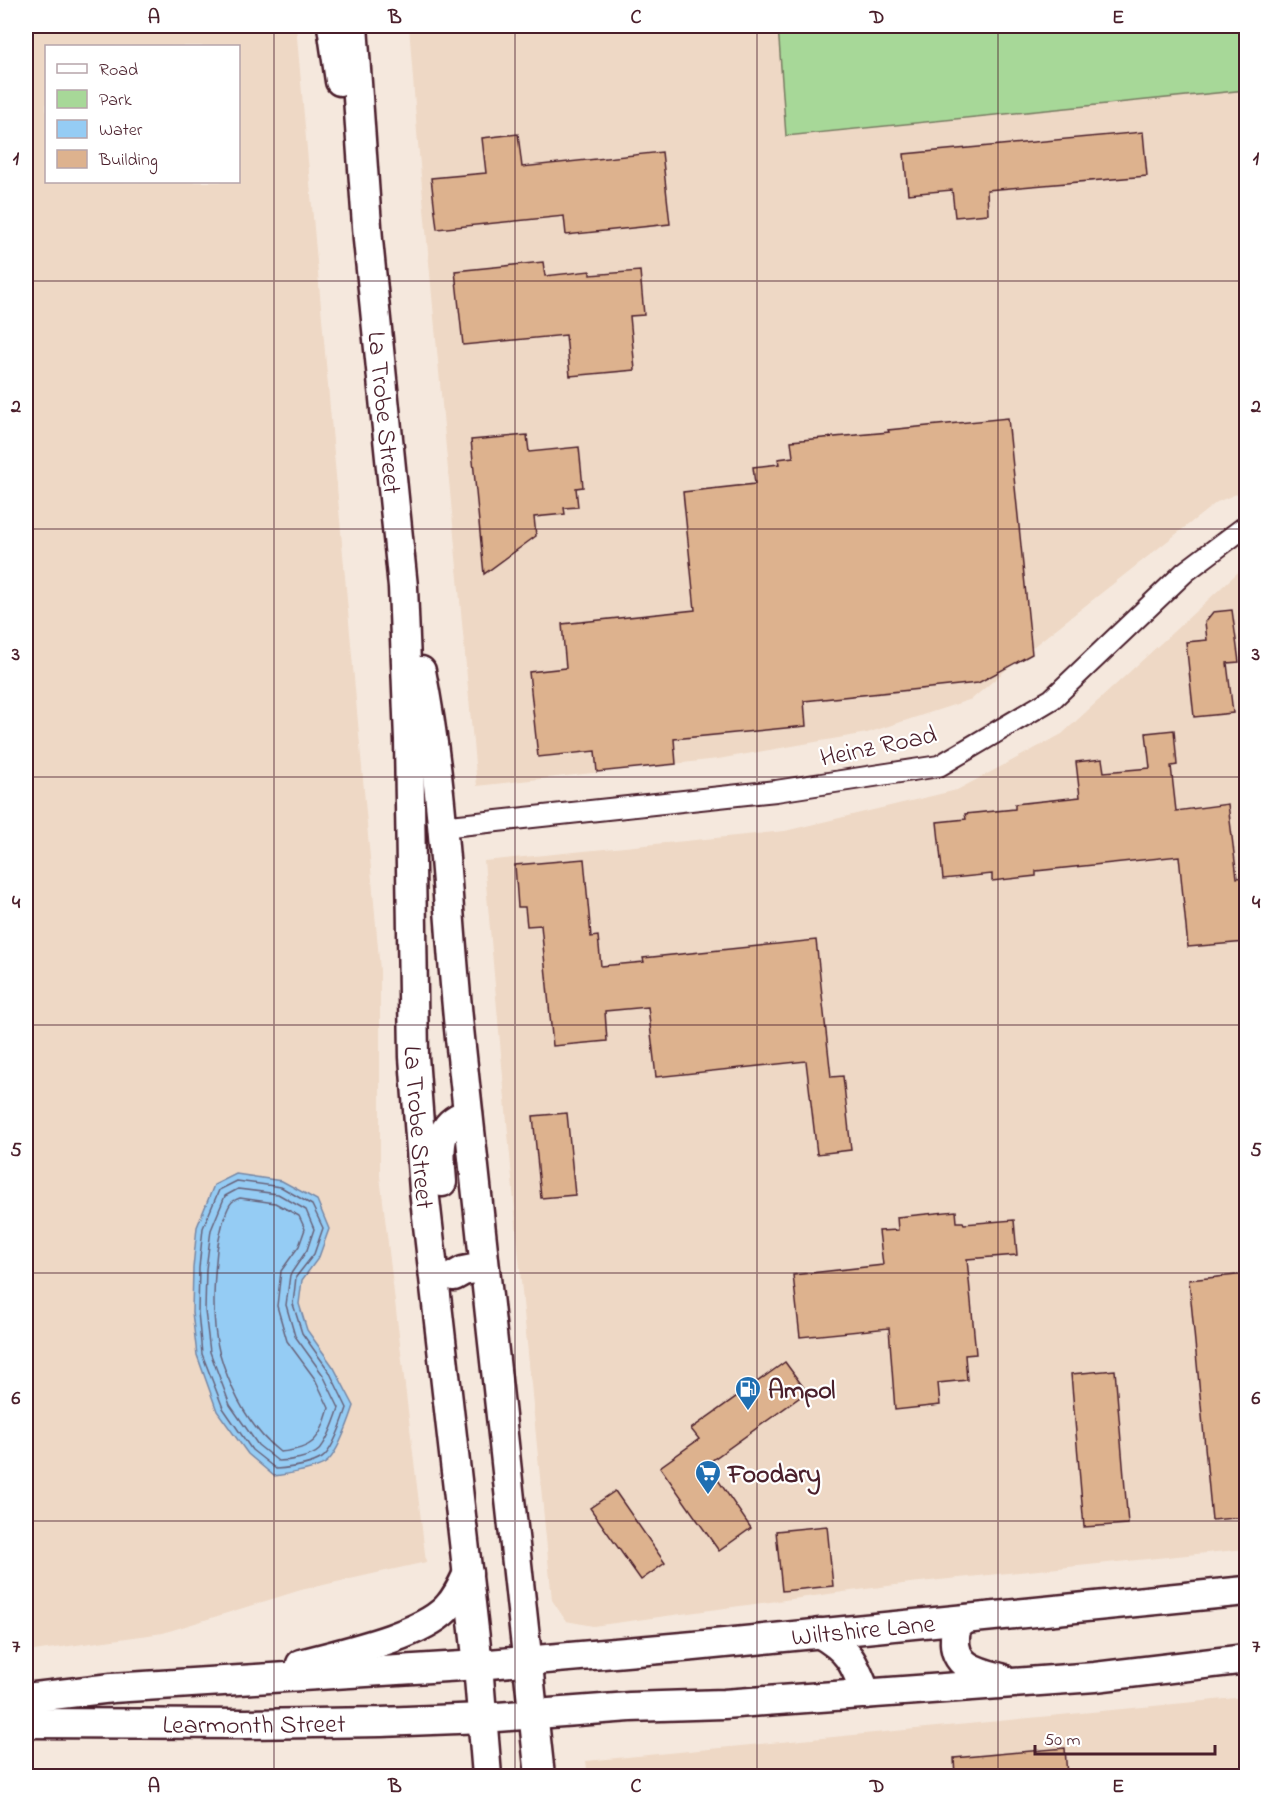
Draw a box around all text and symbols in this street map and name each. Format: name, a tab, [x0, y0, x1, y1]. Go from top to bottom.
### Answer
text: A	[148, 4, 160, 33]
text: B	[387, 4, 402, 33]
text: C	[631, 4, 642, 33]
text: D	[869, 4, 884, 33]
text: E	[1112, 4, 1124, 33]
legend	[45, 45, 240, 183]
text: Road	[99, 58, 138, 84]
text: Park	[99, 88, 132, 114]
text: Water	[99, 118, 143, 144]
text: 1	[13, 145, 20, 174]
text: 1	[1253, 145, 1260, 174]
text: Building	[98, 148, 158, 175]
street label: La Trobe Street	[355, 330, 410, 496]
text: 2	[10, 393, 21, 422]
text: 2	[1250, 393, 1261, 422]
text: 3	[11, 641, 20, 670]
text: 3	[1251, 641, 1260, 670]
street label: Heinz Road	[817, 717, 941, 779]
text: 4	[12, 889, 21, 918]
text: 4	[1252, 889, 1261, 918]
street label: La Trobe Street	[392, 1046, 442, 1211]
text: 5	[10, 1137, 22, 1166]
text: 5	[1250, 1137, 1262, 1166]
place label: Ampol	[768, 1373, 835, 1411]
fuel station icon: Ampol	[733, 1374, 763, 1412]
text: 6	[12, 1385, 21, 1414]
text: 6	[1252, 1385, 1261, 1414]
place label: Foodary	[726, 1457, 821, 1495]
supermarket icon: Foodary	[693, 1458, 723, 1496]
street label: Wiltshire Lane	[790, 1606, 937, 1658]
text: 7	[12, 1633, 21, 1662]
text: 7	[1252, 1633, 1261, 1662]
street label: Learmonth Street	[162, 1707, 346, 1746]
scale bar	[1035, 1718, 1215, 1756]
text: 50 m	[1044, 1728, 1081, 1754]
text: A	[148, 1773, 160, 1802]
text: B	[387, 1773, 402, 1802]
text: C	[631, 1773, 642, 1802]
text: D	[869, 1773, 884, 1802]
text: E	[1112, 1773, 1124, 1802]

